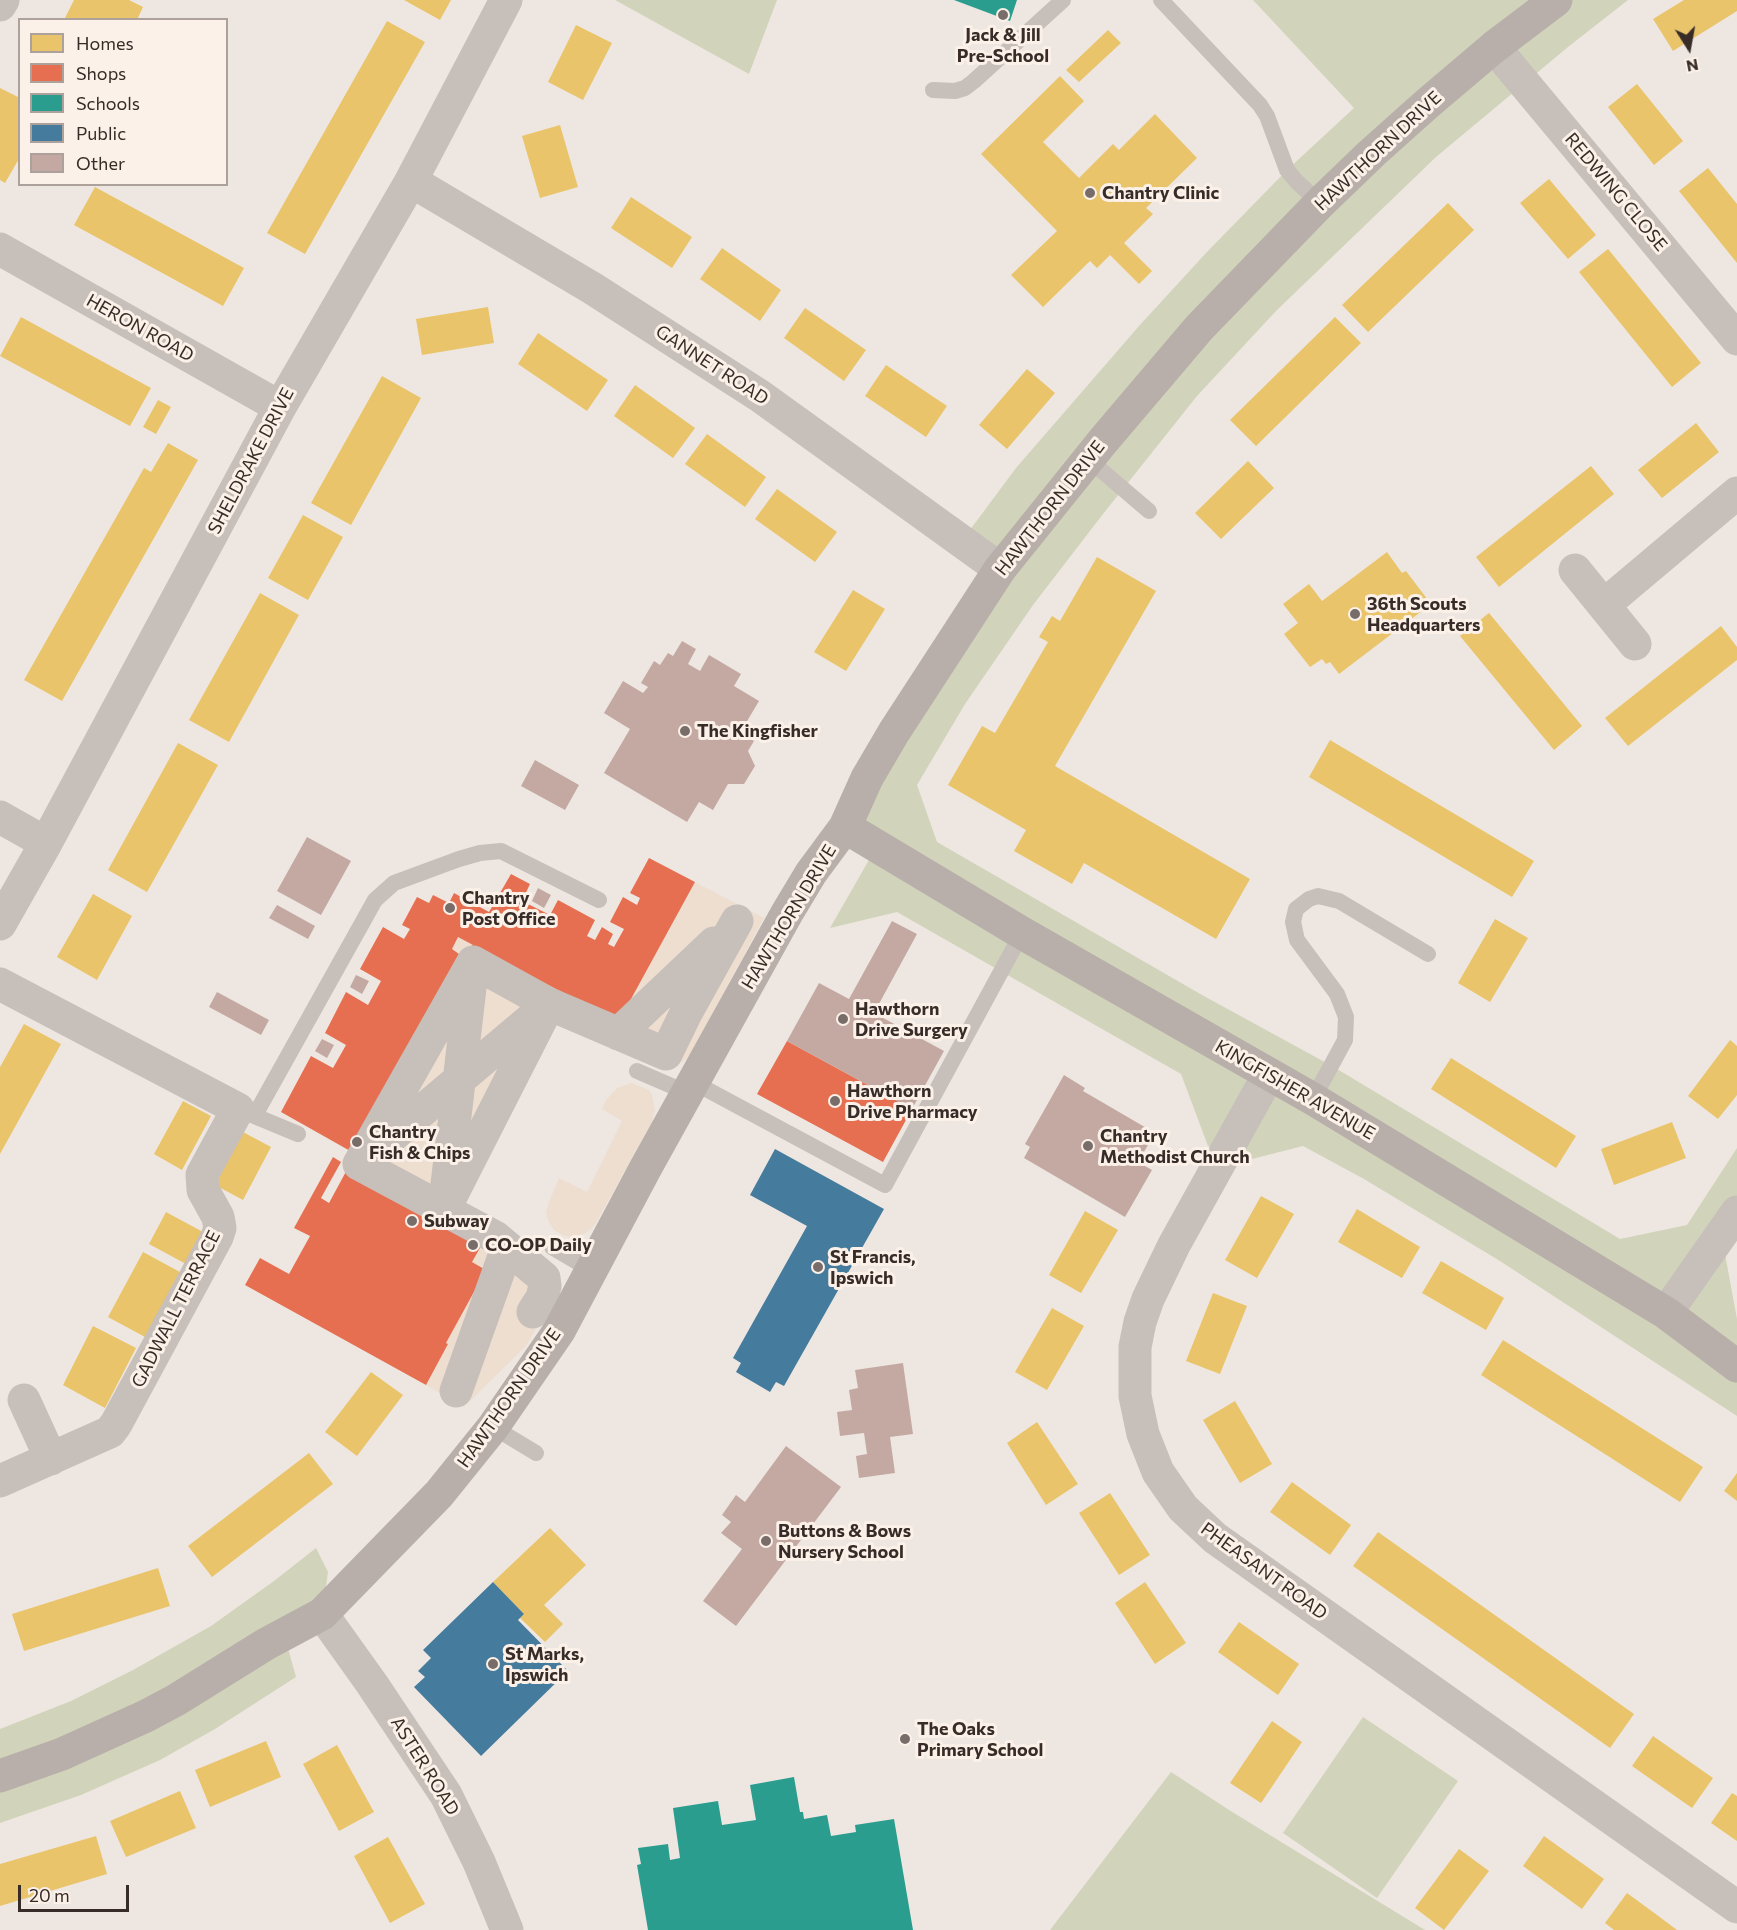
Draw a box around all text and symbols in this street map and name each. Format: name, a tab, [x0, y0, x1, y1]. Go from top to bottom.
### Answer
marker: Jack & Jill Pre-School	[996, 8, 1010, 22]
legend	[18, 18, 228, 186]
north arrow	[1659, 18, 1719, 78]
place label: Jack & Jill Pre-School	[957, 24, 1049, 66]
text: Homes	[76, 32, 134, 54]
text: N	[1685, 56, 1700, 77]
text: Shops	[76, 62, 126, 84]
street label: HAWTHORN DRIVE	[1310, 87, 1446, 215]
text: Schools	[76, 92, 140, 114]
text: Public	[76, 122, 126, 144]
street label: REDWING CLOSE	[1560, 129, 1672, 255]
text: Other	[76, 152, 125, 174]
place label: Chantry Clinic	[1102, 182, 1219, 204]
marker: Chantry Clinic	[1083, 186, 1097, 200]
street label: HERON ROAD	[83, 290, 197, 366]
street label: GANNET ROAD	[652, 321, 772, 409]
street label: SHELDRAKE DRIVE	[203, 384, 299, 538]
street label: HAWTHORN DRIVE	[991, 436, 1109, 580]
place label: 36th Scouts Headquarters	[1367, 593, 1480, 636]
marker: 36th Scouts Headquarters	[1348, 607, 1362, 621]
place label: The Kingfisher	[697, 720, 818, 742]
marker: The Kingfisher	[678, 724, 692, 738]
street label: HAWTHORN DRIVE	[737, 841, 841, 993]
place label: Chantry Post Office	[462, 887, 555, 930]
marker: Chantry Post Office	[443, 901, 457, 915]
place label: Hawthorn Drive Surgery	[855, 998, 968, 1040]
marker: Hawthorn Drive Surgery	[836, 1012, 850, 1026]
street label: KINGFISHER AVENUE	[1211, 1035, 1379, 1145]
place label: Hawthorn Drive Pharmacy	[847, 1080, 978, 1122]
marker: Hawthorn Drive Pharmacy	[828, 1094, 842, 1108]
place label: Chantry Fish & Chips	[369, 1121, 470, 1164]
place label: Chantry Methodist Church	[1100, 1125, 1250, 1168]
marker: Chantry Fish & Chips	[350, 1135, 364, 1149]
marker: Chantry Methodist Church	[1081, 1139, 1095, 1153]
place label: Subway	[424, 1210, 489, 1232]
marker: Subway	[405, 1214, 419, 1228]
street label: GADWALL TERRACE	[127, 1227, 225, 1391]
place label: CO-OP Daily	[485, 1234, 592, 1256]
marker: CO-OP Daily	[466, 1238, 480, 1252]
place label: St Francis, Ipswich	[830, 1246, 916, 1288]
marker: St Francis, Ipswich	[811, 1260, 825, 1274]
street label: HAWTHORN DRIVE	[453, 1324, 565, 1472]
street label: PHEASANT ROAD	[1197, 1518, 1331, 1624]
place label: Buttons & Bows Nursery School	[778, 1520, 911, 1562]
marker: Buttons & Bows Nursery School	[759, 1534, 773, 1548]
place label: St Marks, Ipswich	[505, 1643, 584, 1686]
marker: St Marks, Ipswich	[486, 1657, 500, 1671]
street label: ASTER ROAD	[386, 1713, 464, 1819]
place label: The Oaks Primary School	[917, 1718, 1043, 1760]
marker: The Oaks Primary School	[898, 1732, 912, 1746]
scale bar	[21, 1873, 132, 1911]
text: 20 m	[29, 1884, 70, 1906]

